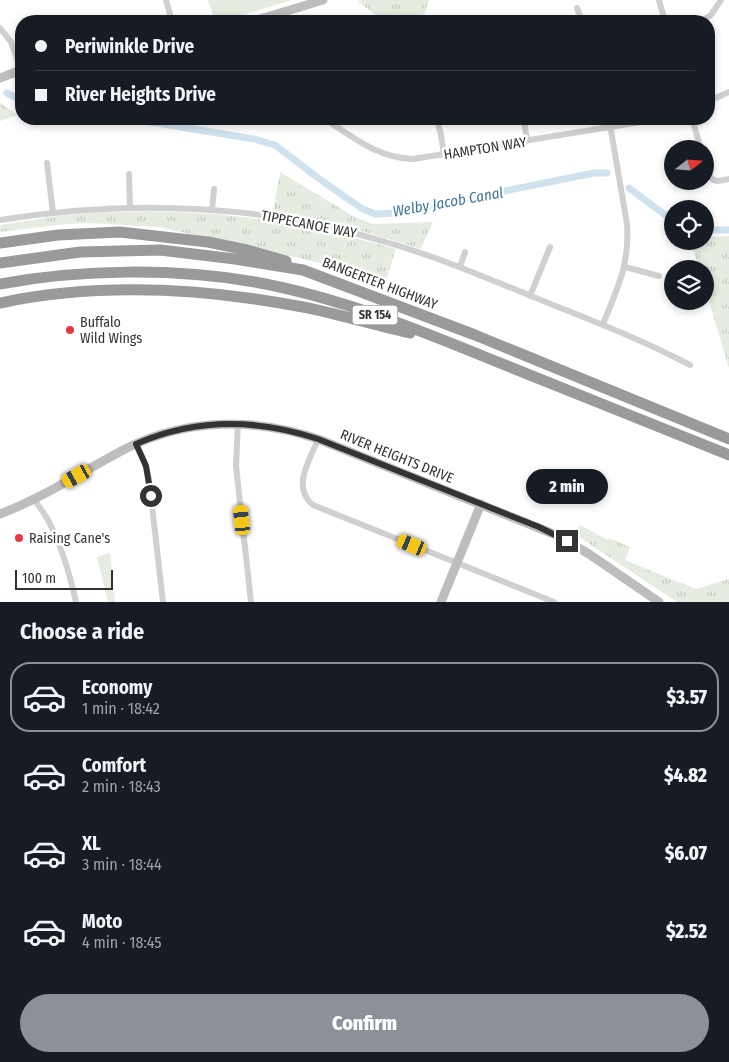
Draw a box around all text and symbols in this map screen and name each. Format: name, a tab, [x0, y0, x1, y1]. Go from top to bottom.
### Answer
text: Periwinkle Drive	[65, 35, 194, 58]
text: River Heights Drive	[65, 83, 216, 106]
street label: HAMPTON WAY	[442, 134, 528, 163]
north arrow	[664, 140, 714, 190]
map controls	[664, 140, 714, 310]
water label: Welby Jacob Canal	[391, 183, 505, 221]
button: locate	[664, 200, 714, 250]
street label: TIPPECANOE WAY	[260, 207, 358, 242]
street label: BANGERTER HIGHWAY	[320, 254, 440, 313]
button: layers	[664, 260, 714, 310]
road number: SR 154	[352, 306, 398, 324]
place label: Buffalo Wild Wings	[80, 314, 142, 347]
marker: Buffalo Wild Wings	[64, 324, 76, 336]
street label: RIVER HEIGHTS DRIVE	[338, 426, 456, 487]
car	[60, 462, 93, 490]
callout: 2 min	[526, 468, 608, 504]
text: 2 min	[549, 477, 585, 496]
route start	[140, 485, 162, 507]
car	[232, 504, 251, 536]
place label: Raising Cane's	[29, 530, 110, 547]
route end	[556, 530, 578, 552]
marker: Raising Cane's	[13, 532, 25, 544]
car	[395, 532, 428, 558]
scale bar	[15, 567, 112, 590]
text: 100 m	[22, 570, 56, 587]
text: Choose a ride	[20, 618, 144, 645]
icon: car	[22, 675, 67, 720]
text: Economy	[82, 676, 152, 699]
text: $3.57	[666, 686, 707, 709]
text: 1 min · 18:42	[82, 699, 160, 718]
icon: car	[22, 753, 67, 798]
text: Comfort	[82, 754, 146, 777]
text: $4.82	[664, 764, 707, 787]
text: 2 min · 18:43	[82, 777, 161, 796]
icon: car	[22, 831, 67, 876]
text: XL	[82, 832, 101, 855]
text: $6.07	[665, 842, 707, 865]
text: 3 min · 18:44	[82, 855, 162, 874]
icon: car	[22, 909, 67, 954]
text: Moto	[82, 910, 122, 933]
text: $2.52	[666, 920, 707, 943]
text: 4 min · 18:45	[82, 933, 162, 952]
button: Confirm	[20, 994, 709, 1052]

